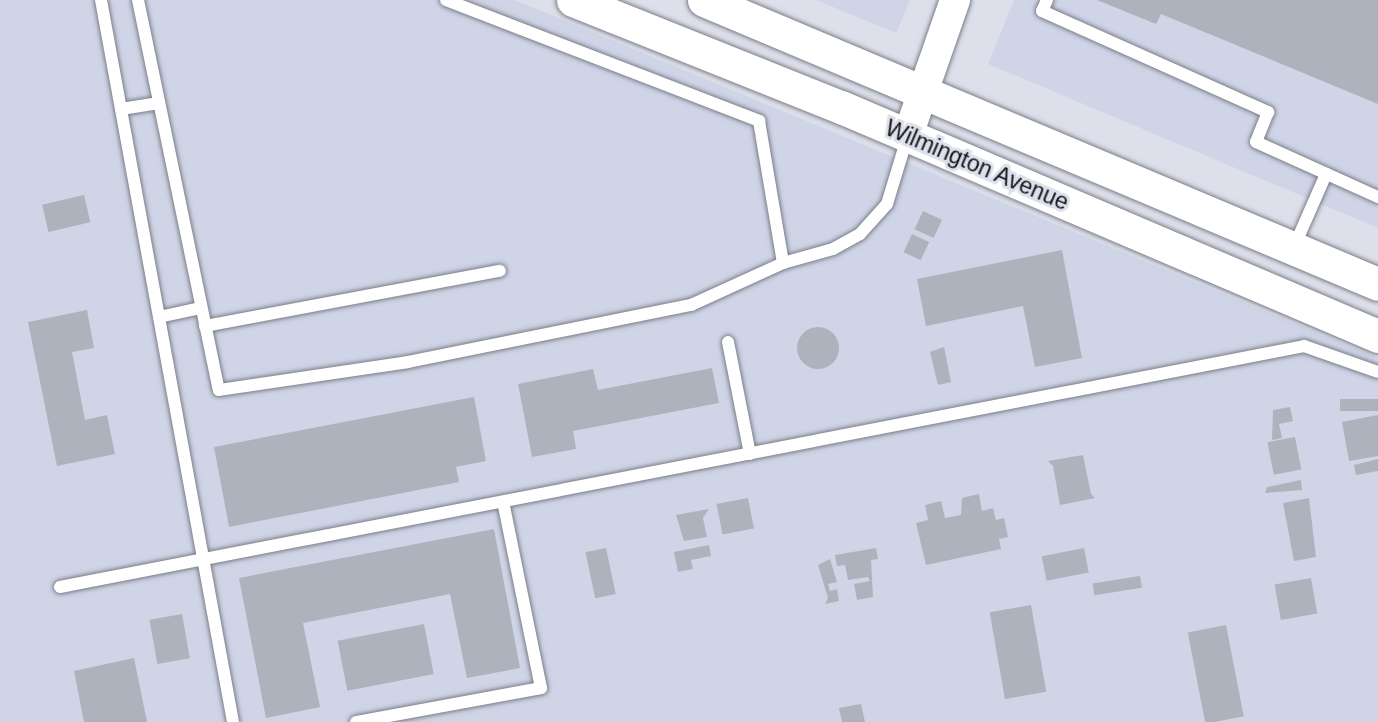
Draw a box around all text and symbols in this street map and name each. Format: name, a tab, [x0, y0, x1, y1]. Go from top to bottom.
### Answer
street label: Wilmington Avenue	[881, 114, 1073, 216]

